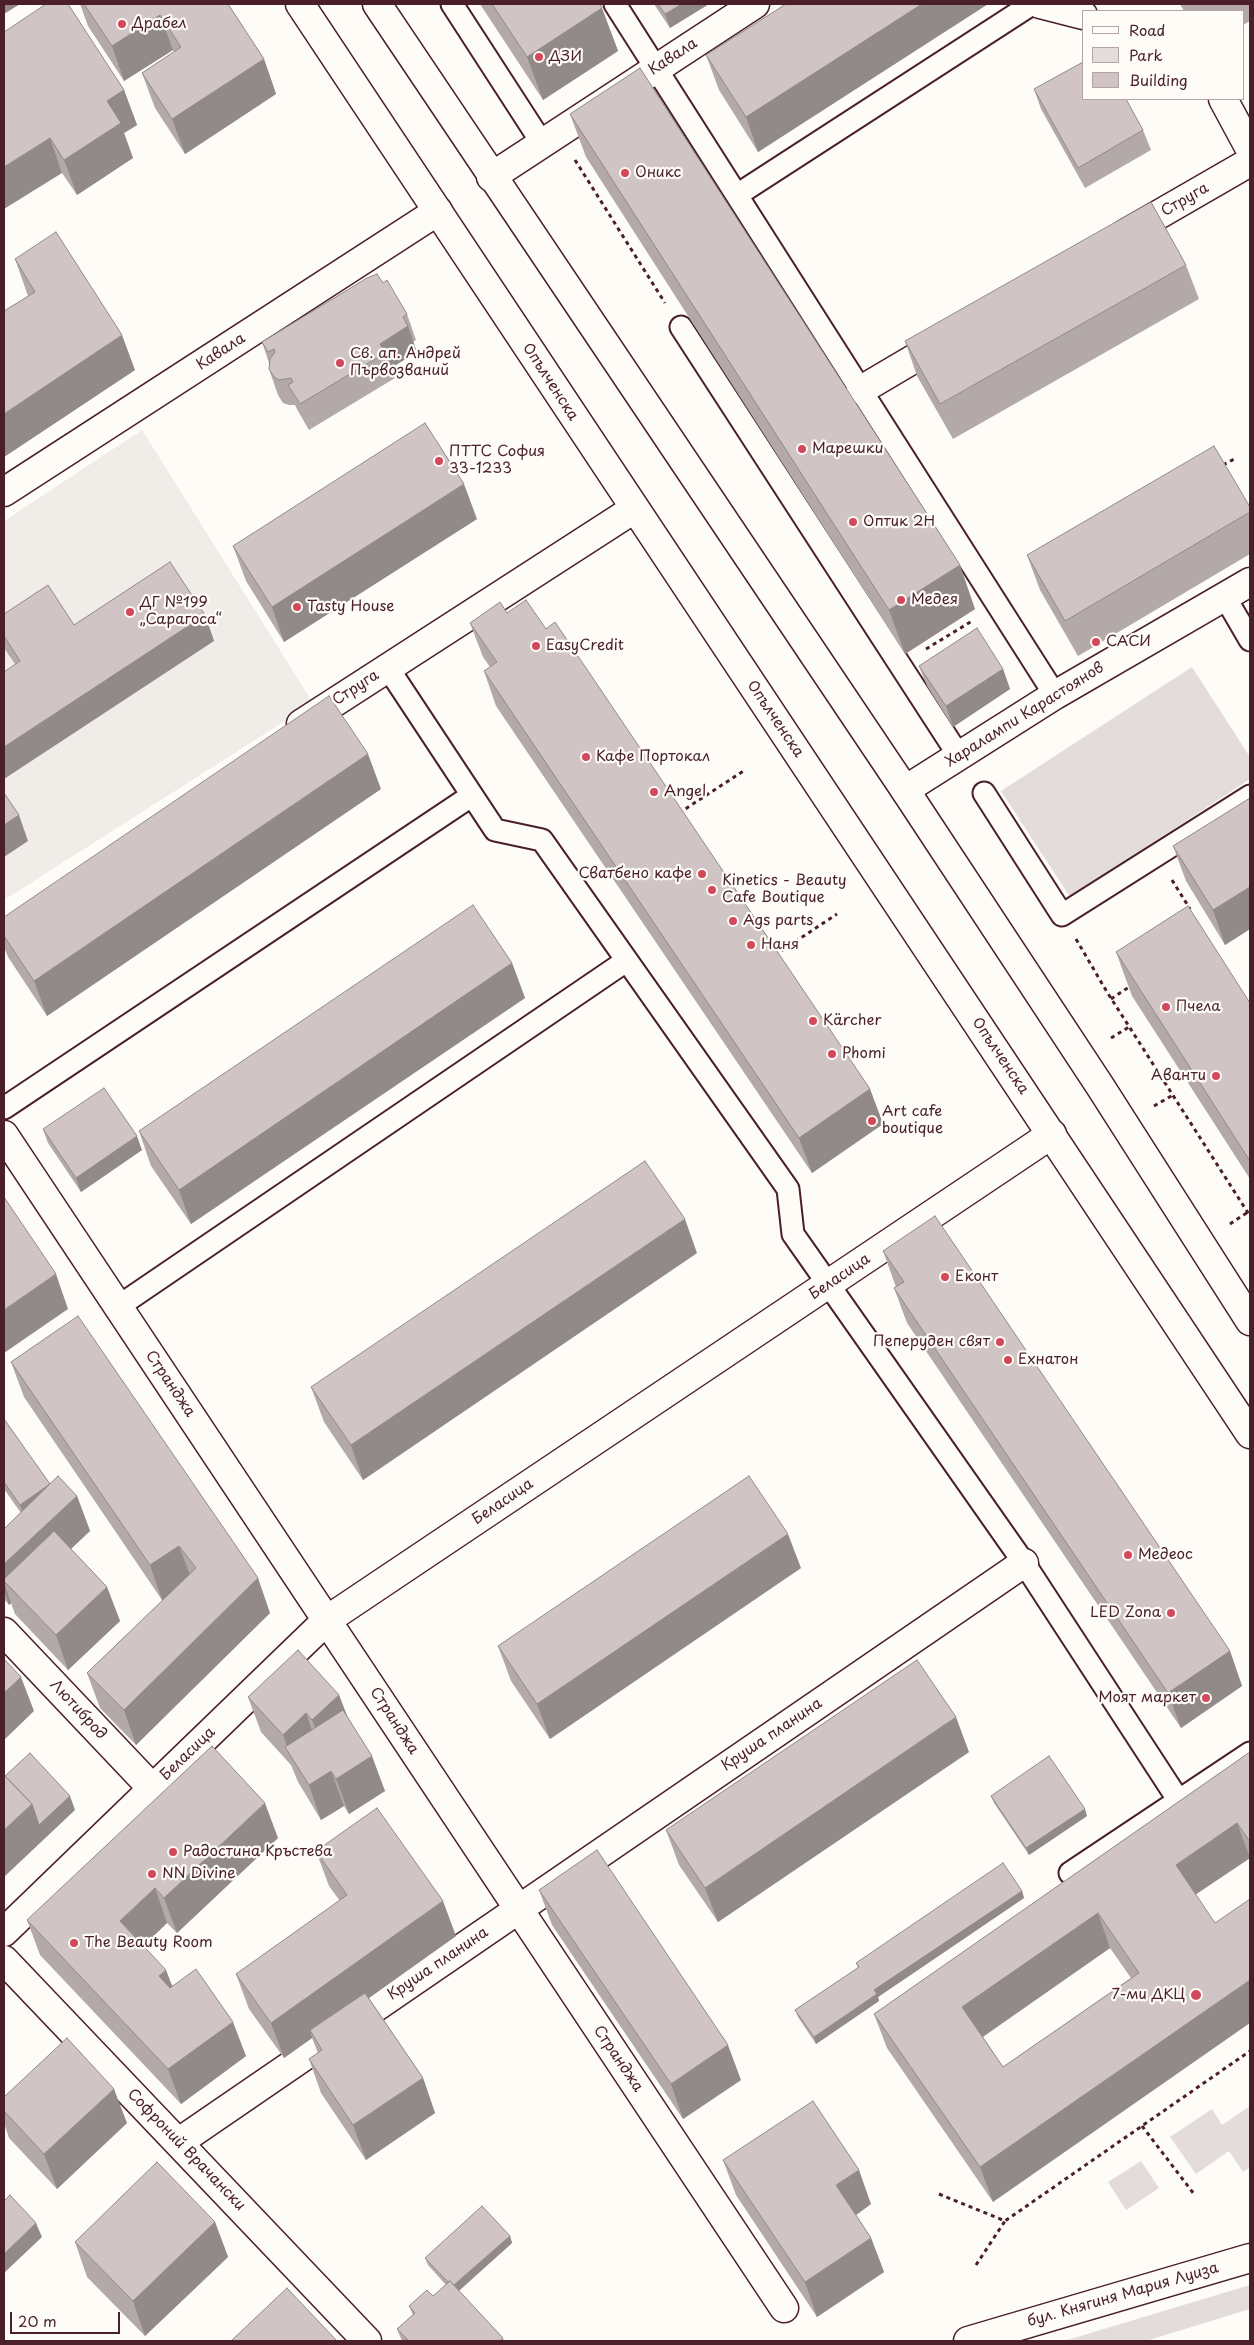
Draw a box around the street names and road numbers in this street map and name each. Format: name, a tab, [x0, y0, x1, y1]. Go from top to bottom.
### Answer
street label: Кавала	[645, 35, 701, 79]
street label: Струга	[1158, 179, 1212, 221]
street label: Кавала	[193, 330, 249, 374]
street label: Опълченска	[518, 340, 582, 424]
street label: Харалампи Карастоянов	[943, 659, 1107, 771]
street label: Струга	[329, 666, 383, 710]
street label: Опълченска	[743, 677, 807, 761]
street label: Опълченска	[968, 1014, 1032, 1098]
street label: Беласица	[806, 1250, 874, 1304]
street label: Странджа	[141, 1347, 199, 1421]
street label: Беласица	[469, 1475, 537, 1529]
street label: Лютиброд	[46, 1676, 110, 1744]
street label: Странджа	[366, 1684, 422, 1758]
street label: Круша планина	[718, 1695, 826, 1775]
street label: Беласица	[157, 1723, 219, 1785]
street label: Круша планина	[384, 1924, 492, 2004]
street label: Странджа	[589, 2022, 647, 2096]
street label: Софроний Врачански	[123, 2085, 249, 2215]
street label: бул. Княгиня Мария Луиза	[1025, 2259, 1221, 2331]

